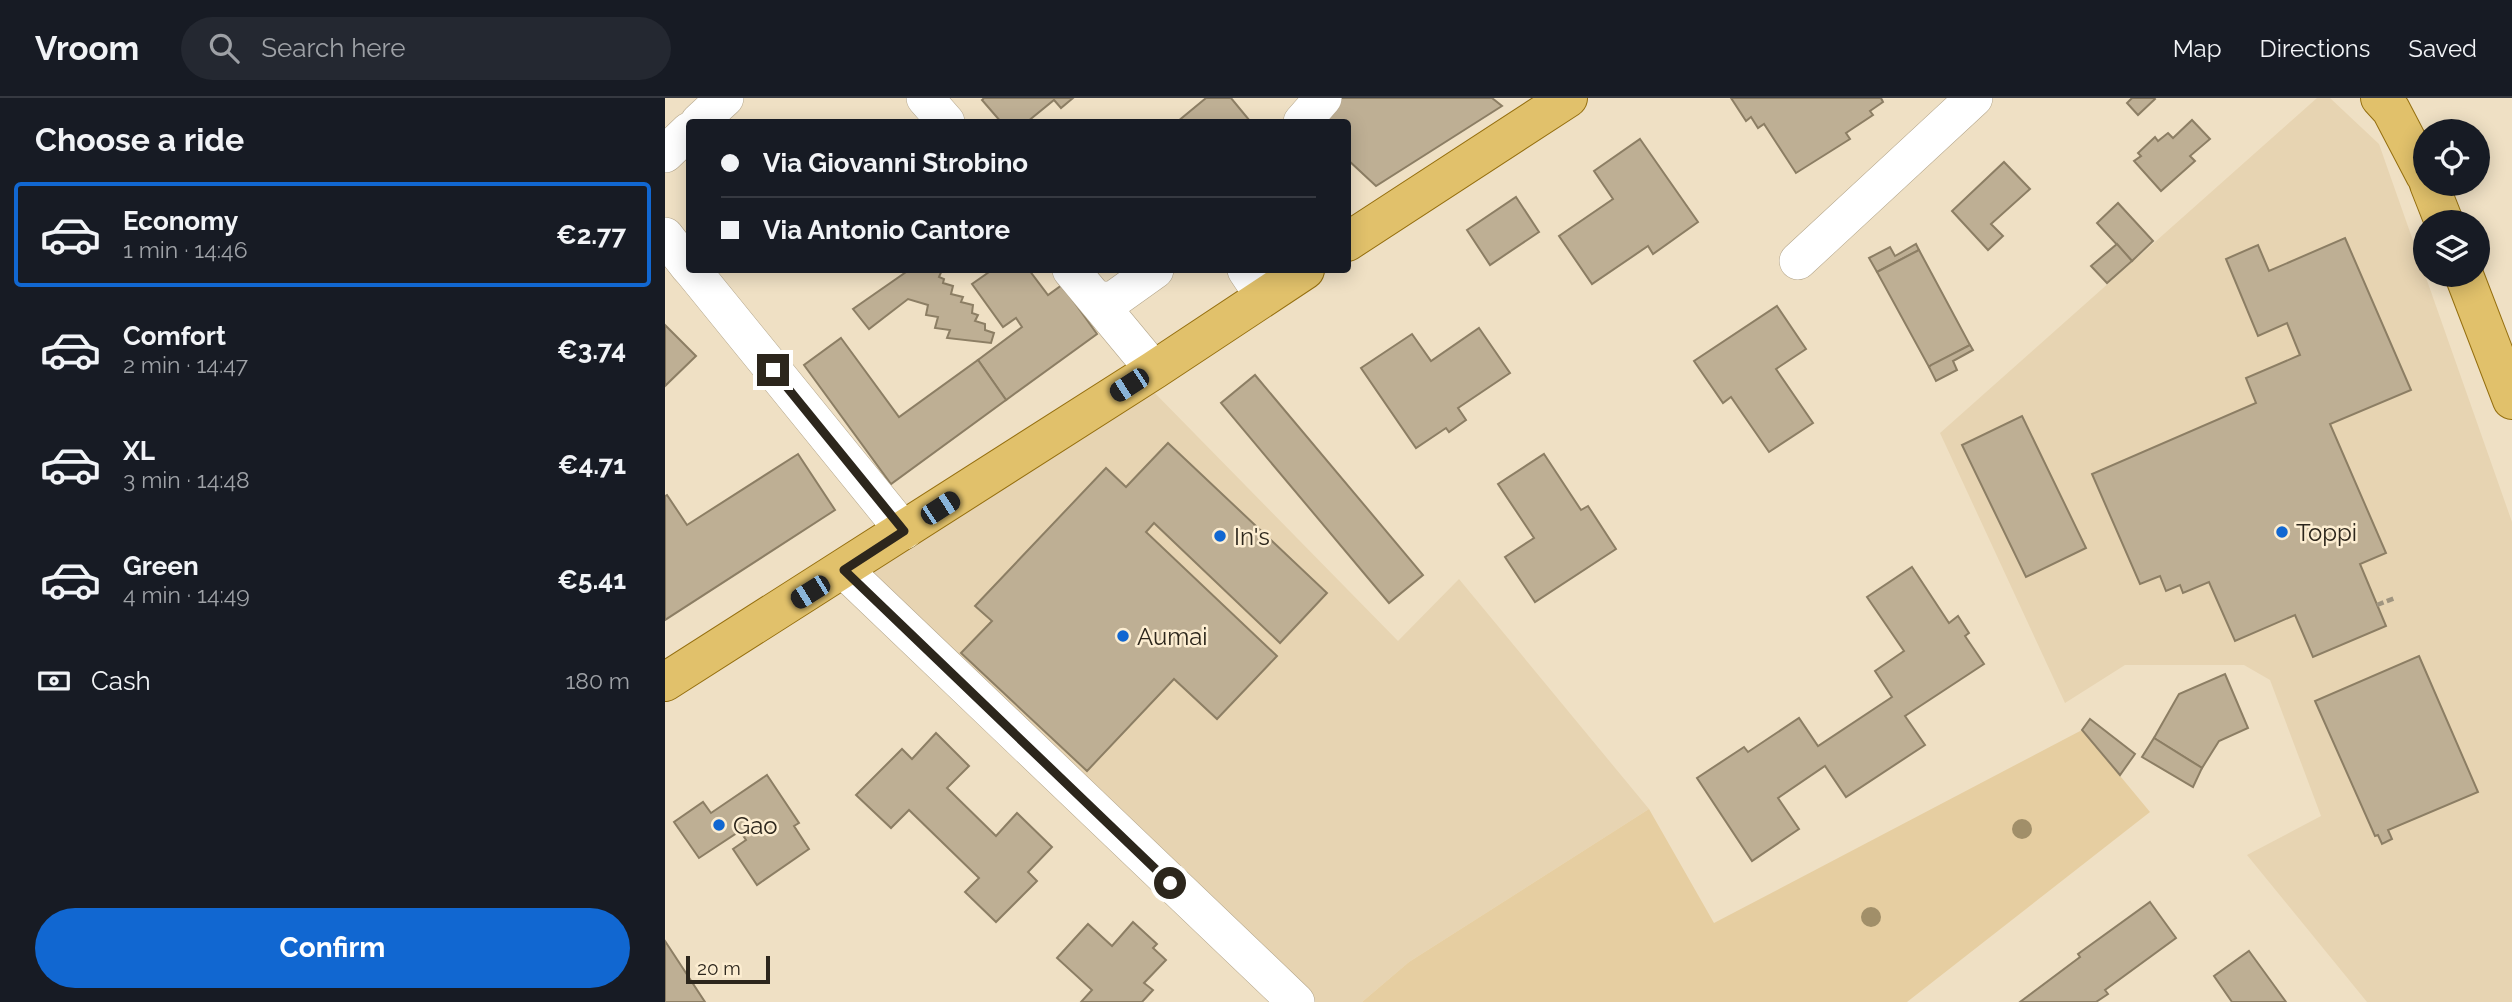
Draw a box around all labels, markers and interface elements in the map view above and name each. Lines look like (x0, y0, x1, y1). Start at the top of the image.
search box (181, 17, 671, 80)
text: Vroom (35, 29, 139, 68)
icon: search (205, 29, 243, 67)
text: Search here (261, 33, 406, 63)
text: Map (2173, 34, 2222, 63)
text: Directions (2260, 34, 2370, 63)
text: Saved (2408, 34, 2477, 63)
map controls (2413, 119, 2490, 287)
button: locate (2413, 119, 2490, 196)
text: Choose a ride (35, 121, 244, 158)
text: Via Giovanni Strobino (763, 148, 1028, 178)
icon: car (39, 203, 102, 266)
text: Economy (123, 206, 238, 236)
button: layers (2413, 210, 2490, 287)
text: Via Antonio Cantore (763, 215, 1010, 245)
text: €2.77 (556, 220, 626, 250)
text: 1 min · 14:46 (123, 236, 248, 263)
icon: car (39, 318, 102, 381)
text: Comfort (123, 321, 226, 351)
text: €3.74 (557, 335, 626, 365)
text: 2 min · 14:47 (123, 351, 248, 378)
route end (757, 354, 789, 386)
car (1106, 365, 1153, 405)
icon: car (39, 433, 102, 496)
text: XL (123, 436, 155, 466)
text: €4.71 (558, 450, 626, 480)
text: 3 min · 14:48 (123, 466, 250, 493)
car (917, 488, 964, 528)
place label: Toppi (2296, 518, 2357, 547)
place label: In's (1234, 522, 1270, 551)
marker: Toppi (2274, 524, 2290, 540)
marker: In's (1212, 528, 1228, 544)
icon: car (39, 548, 102, 611)
text: Green (123, 551, 199, 581)
text: €5.41 (557, 565, 626, 595)
car (787, 572, 834, 612)
text: 4 min · 14:49 (123, 581, 250, 608)
place label: Aumai (1137, 622, 1208, 651)
marker: Aumai (1115, 628, 1131, 644)
icon: cash (35, 662, 73, 700)
text: Cash (91, 666, 151, 696)
text: 180 m (565, 667, 630, 694)
place label: Gao (733, 811, 778, 840)
marker: Gao (711, 817, 727, 833)
route start (1154, 867, 1186, 899)
button: Confirm (35, 908, 630, 988)
scale bar (686, 953, 770, 985)
text: 20 m (697, 957, 741, 979)

